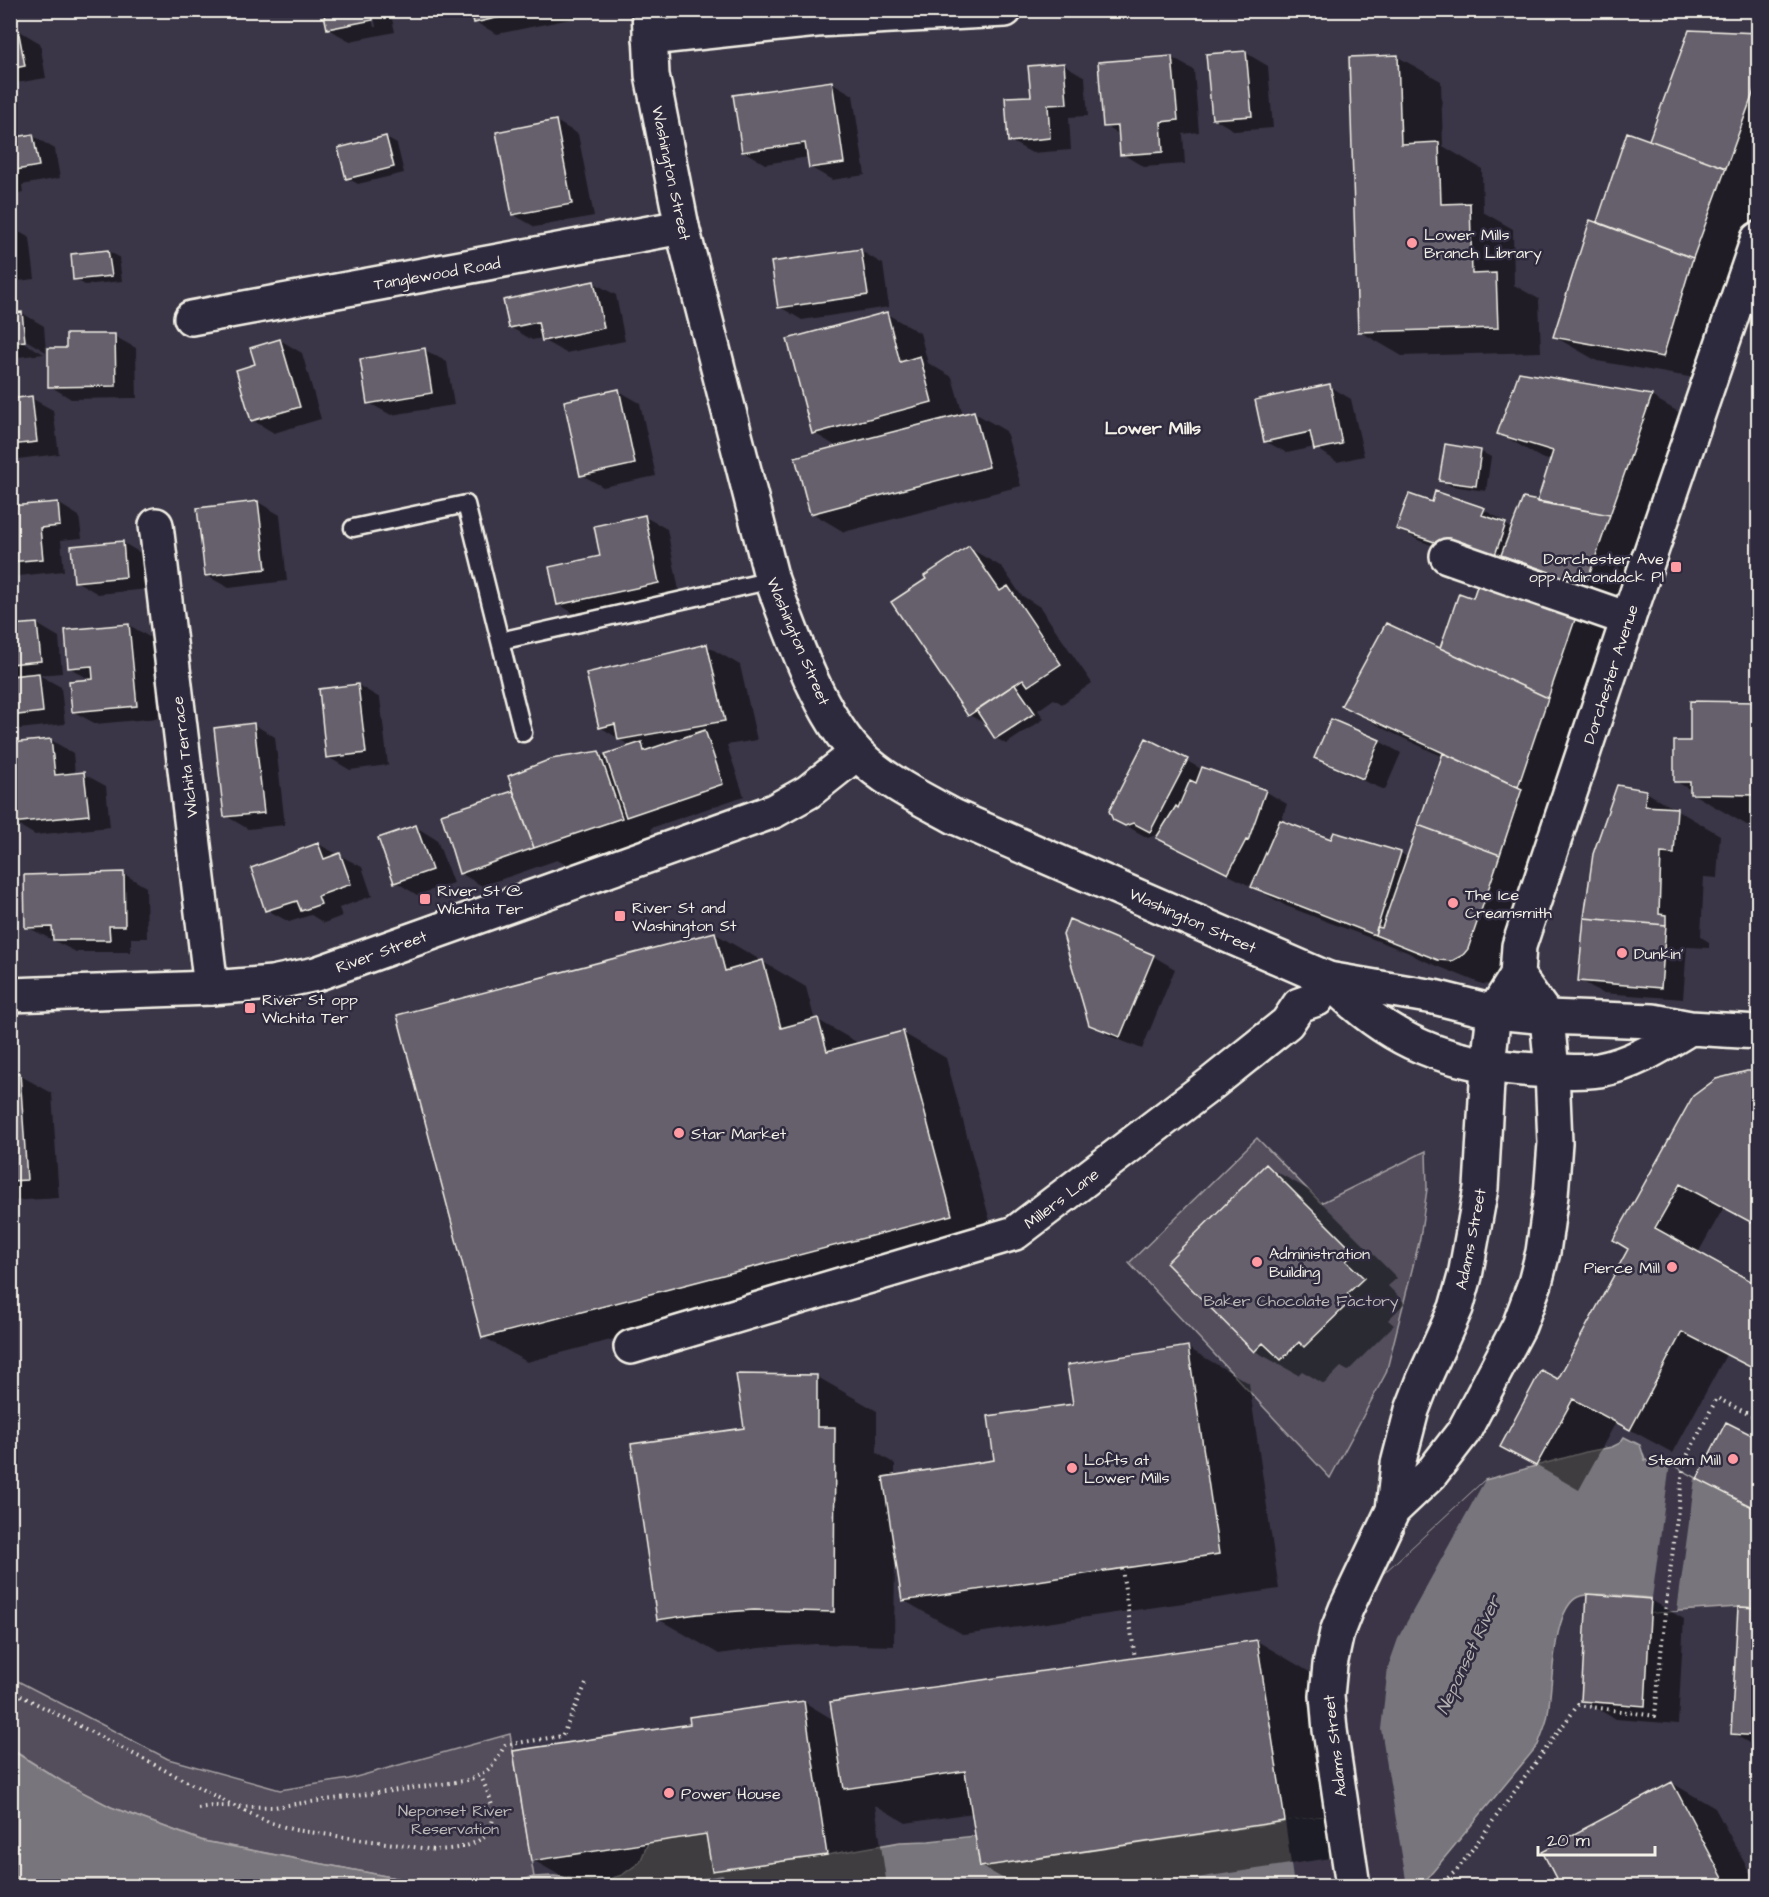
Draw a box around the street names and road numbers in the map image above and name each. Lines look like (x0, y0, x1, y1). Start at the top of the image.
street label: Washington Street (645, 104, 696, 243)
street label: Tanglewood Road (372, 252, 502, 297)
street label: Washington Street (760, 574, 835, 710)
street label: Dorchester Avenue (1578, 601, 1644, 747)
street label: Wichita Terrace (167, 695, 203, 819)
street label: Washington Street (1125, 883, 1260, 960)
street label: River Street (333, 925, 430, 979)
street label: Millers Lane (1020, 1163, 1104, 1234)
street label: Adams Street (1450, 1186, 1492, 1292)
street label: Adams Street (1318, 1693, 1352, 1798)

